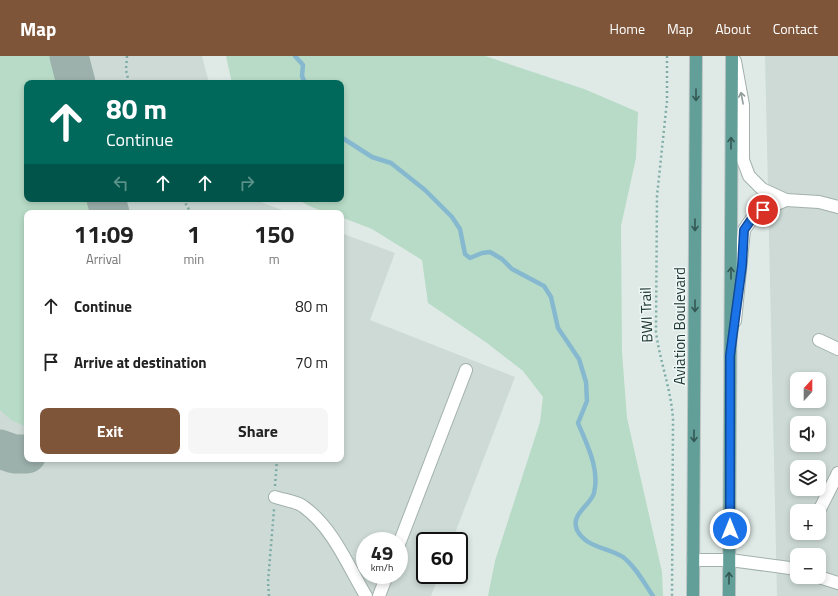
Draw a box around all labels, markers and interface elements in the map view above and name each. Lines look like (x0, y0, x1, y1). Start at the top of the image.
text: Map (20, 14, 56, 43)
text: Home (610, 18, 645, 39)
text: Map (667, 18, 693, 39)
text: About (715, 18, 751, 39)
text: Contact (773, 18, 818, 39)
text: 80 m (106, 87, 167, 130)
one-way arrow (692, 88, 700, 101)
one-way arrow (738, 92, 746, 105)
icon: ahead (40, 96, 92, 148)
text: Continue (106, 126, 173, 153)
one-way arrow (727, 137, 735, 150)
icon: left (110, 172, 132, 194)
icon: ahead (152, 172, 174, 194)
icon: ahead (194, 172, 216, 194)
icon: right (236, 172, 258, 194)
pin (746, 193, 780, 227)
icon: arrive (752, 199, 774, 221)
text: 11:09 (74, 216, 134, 252)
text: 1 (187, 216, 201, 252)
text: 150 (254, 216, 294, 252)
one-way arrow (691, 218, 699, 231)
text: Arrival (86, 249, 121, 269)
text: min (183, 249, 204, 269)
text: m (269, 249, 280, 269)
street label: Aviation Boulevard (668, 267, 691, 385)
one-way arrow (727, 267, 735, 280)
street label: BWI Trail (634, 287, 658, 343)
icon: ahead (40, 295, 62, 317)
text: Continue (74, 295, 132, 318)
text: 80 m (295, 295, 328, 318)
one-way arrow (691, 299, 699, 312)
icon: arrive (40, 351, 62, 373)
text: Arrive at destination (74, 351, 207, 374)
text: 70 m (295, 351, 328, 374)
north arrow (790, 372, 826, 408)
map controls (790, 372, 826, 584)
button: Exit (40, 408, 180, 454)
button: Share (188, 408, 328, 454)
button: sound (790, 416, 826, 452)
one-way arrow (690, 429, 698, 442)
button: layers (790, 460, 826, 496)
button: + (790, 504, 826, 540)
position arrow (709, 508, 751, 550)
speed limit sign: 60 (416, 532, 468, 584)
text: 49 (371, 537, 393, 568)
button: − (790, 548, 826, 584)
text: km/h (371, 560, 393, 575)
one-way arrow (726, 572, 733, 585)

